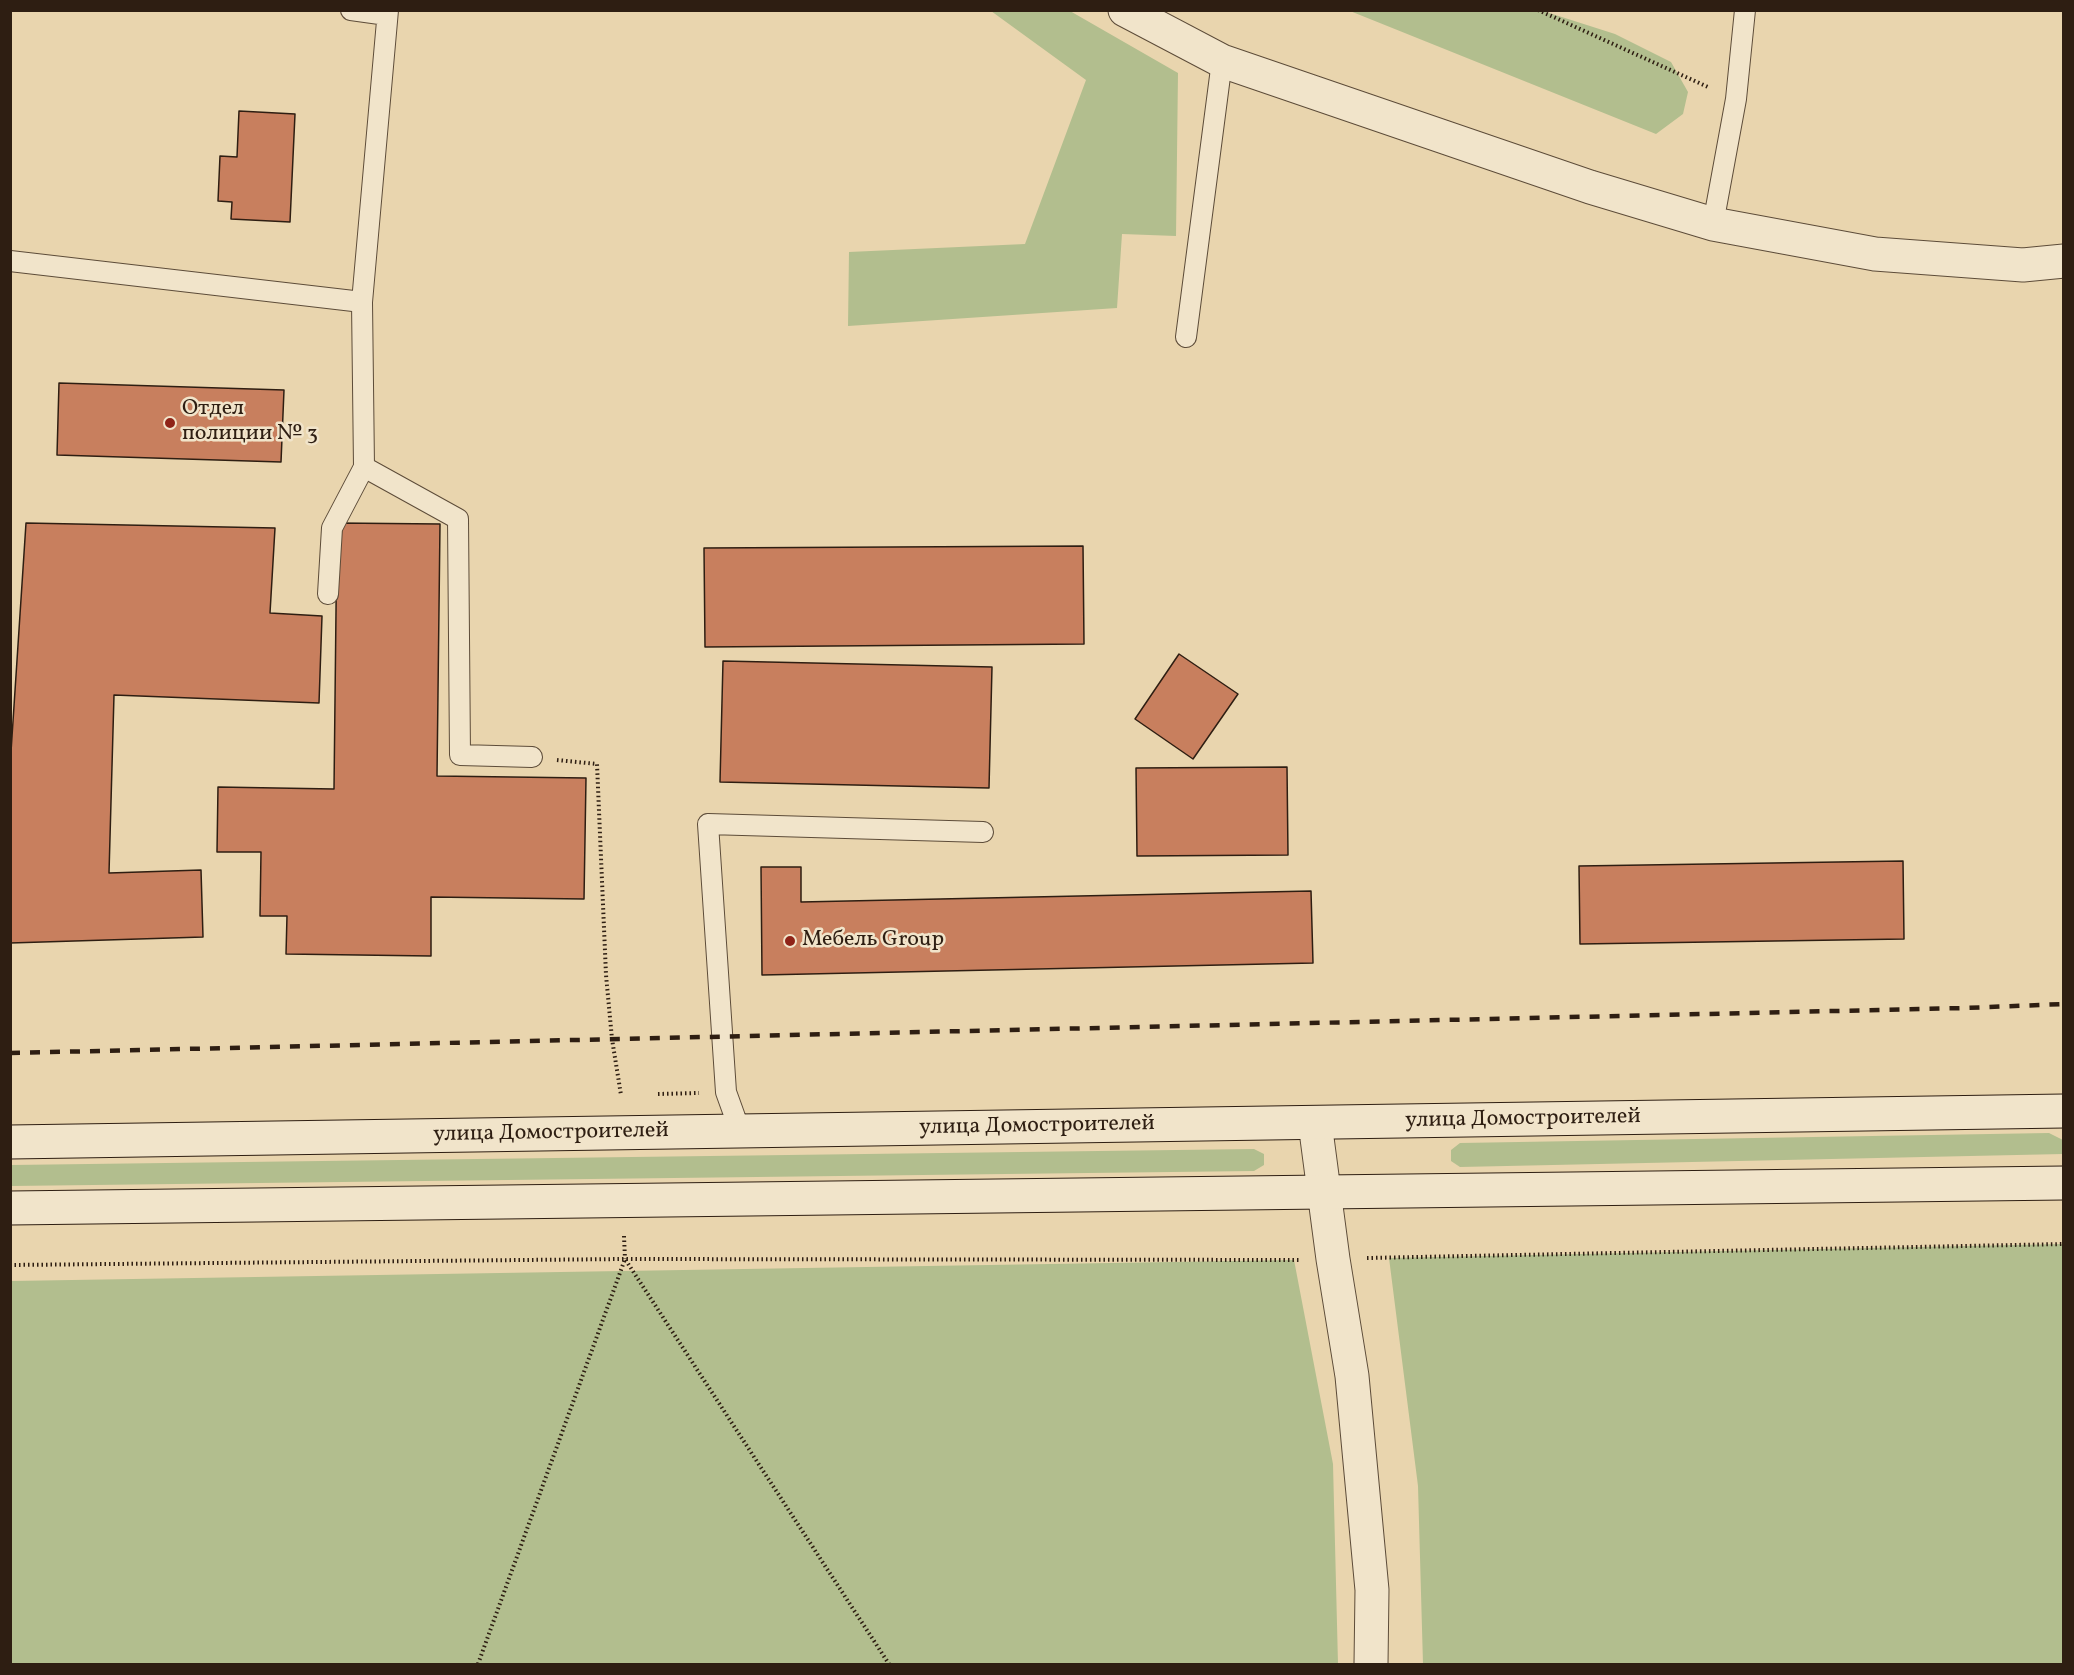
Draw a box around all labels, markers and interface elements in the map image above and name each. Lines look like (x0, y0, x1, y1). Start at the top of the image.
place label: Отдел полиции № 3 (182, 397, 318, 448)
marker: Отдел полиции № 3 (163, 416, 177, 430)
place label: Мебель Group (802, 928, 944, 954)
marker: Мебель Group (783, 934, 797, 948)
street label: улица Домостроителей (1405, 1105, 1641, 1135)
street label: улица Домостроителей (919, 1112, 1155, 1142)
street label: улица Домостроителей (433, 1119, 669, 1149)

